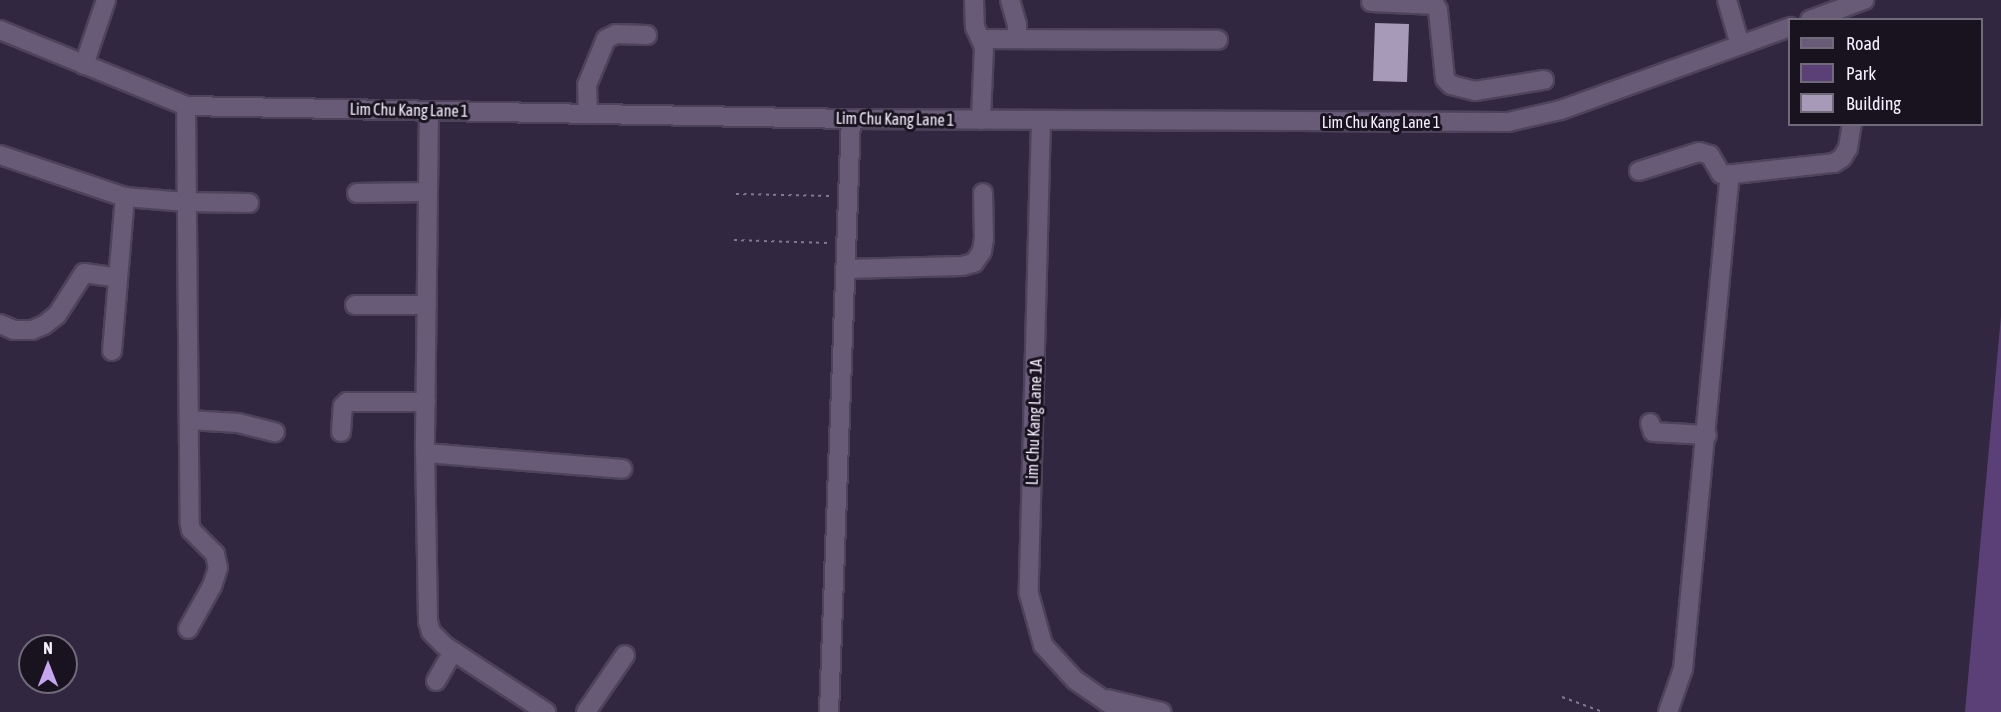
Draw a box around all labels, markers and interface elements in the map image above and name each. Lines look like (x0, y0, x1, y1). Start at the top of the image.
legend (1788, 18, 1983, 126)
text: Road (1846, 33, 1880, 54)
text: Park (1846, 63, 1876, 84)
text: Building (1846, 93, 1901, 114)
street label: Lim Chu Kang Lane 1 (350, 99, 468, 121)
street label: Lim Chu Kang Lane 1 (836, 108, 954, 130)
street label: Lim Chu Kang Lane 1 (1322, 112, 1440, 132)
street label: Lim Chu Kang Lane 1A (1022, 358, 1046, 486)
north arrow (18, 634, 78, 694)
text: N (43, 639, 53, 657)

